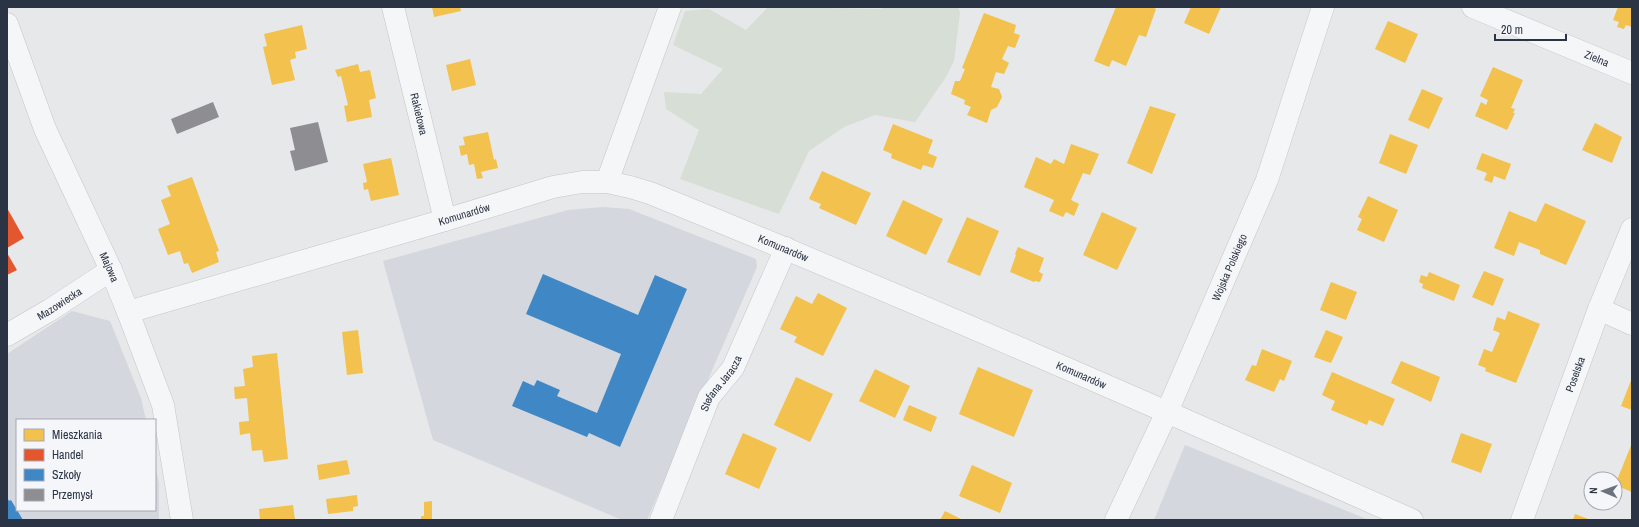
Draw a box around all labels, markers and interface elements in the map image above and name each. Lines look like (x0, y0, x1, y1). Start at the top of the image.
scale bar (1495, 16, 1566, 42)
text: 20 m (1501, 22, 1523, 38)
street label: Zielna (1582, 47, 1611, 70)
street label: Rakietowa (407, 91, 431, 136)
street label: Komunardów (437, 200, 492, 229)
street label: Komunardów (756, 231, 811, 265)
street label: Wojska Polskiego (1209, 232, 1250, 303)
street label: Majowa (97, 250, 122, 284)
street label: Mazowiecka (35, 284, 84, 323)
street label: Stefana Jaracza (697, 353, 745, 413)
street label: Poselska (1562, 355, 1588, 394)
street label: Komunardów (1054, 358, 1109, 392)
legend (16, 419, 156, 511)
text: Mieszkania (52, 427, 103, 443)
text: Handel (52, 447, 83, 463)
text: Szkoły (52, 467, 81, 483)
north arrow (1583, 471, 1623, 511)
text: Przemysł (52, 487, 93, 503)
text: N (1586, 487, 1600, 494)

